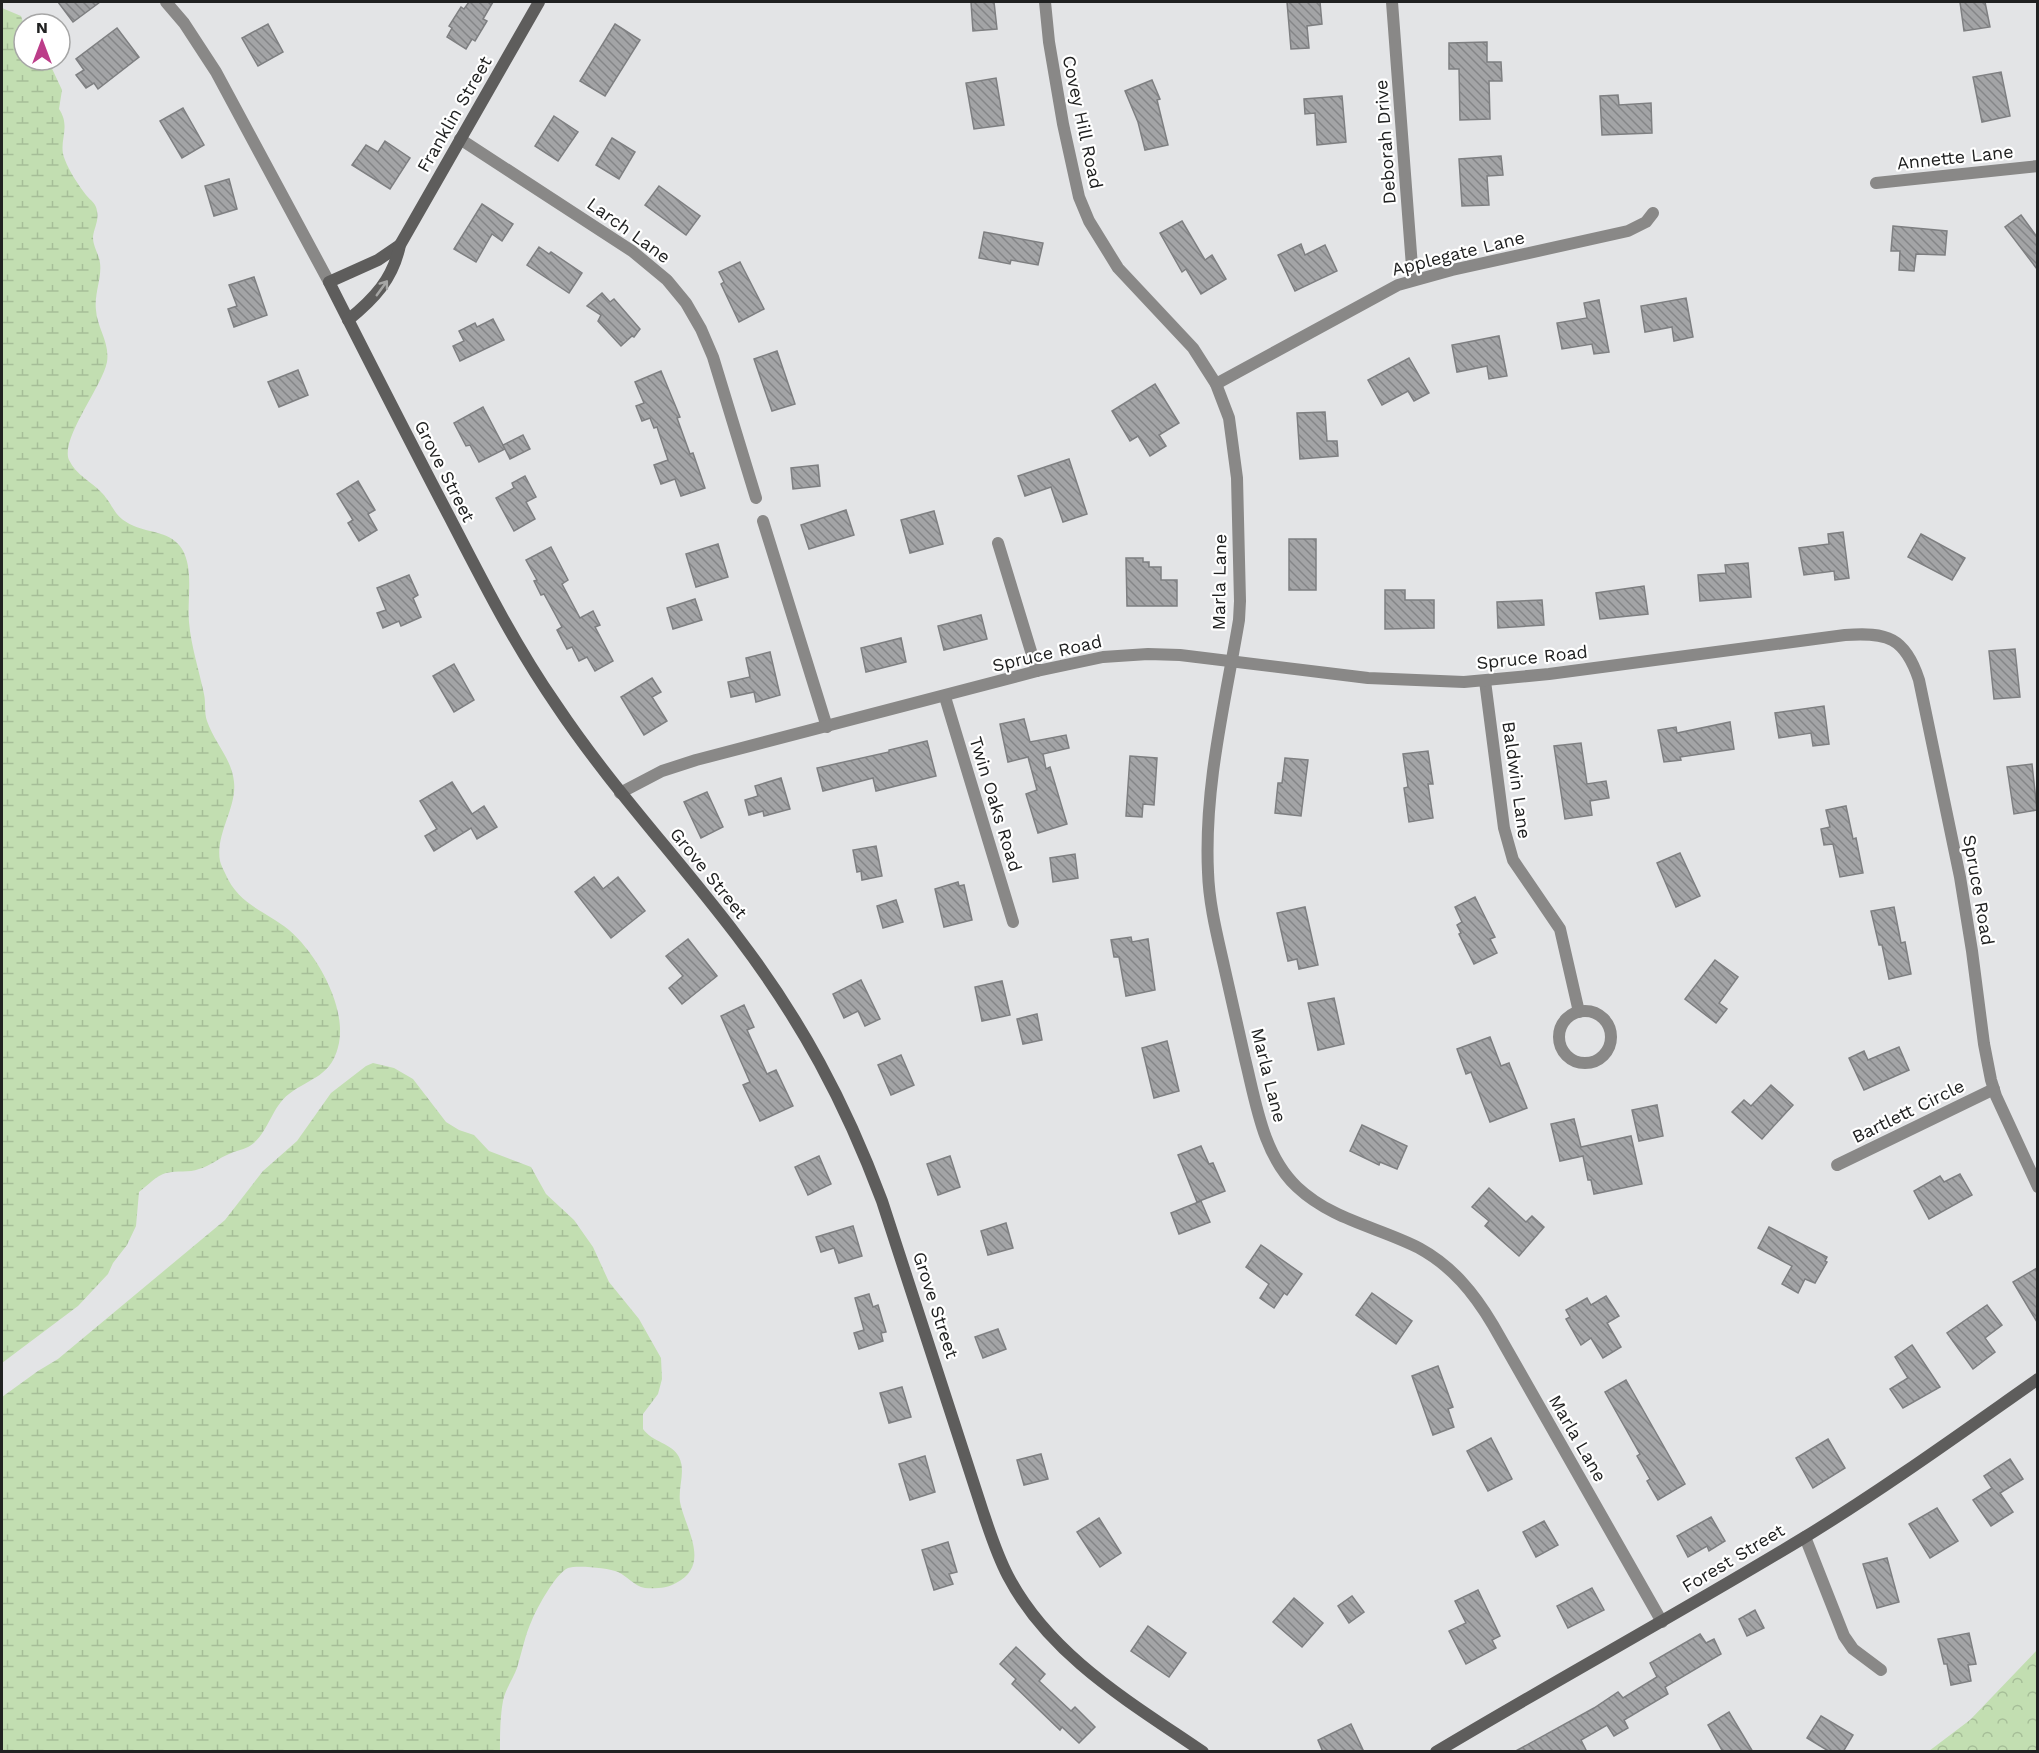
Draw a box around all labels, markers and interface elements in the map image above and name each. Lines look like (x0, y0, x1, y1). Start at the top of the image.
north arrow (12, 12, 72, 72)
text: N (36, 18, 48, 37)
street label: Franklin Street (412, 52, 496, 176)
street label: Covey Hill Road (1059, 53, 1107, 191)
street label: Deborah Drive (1370, 79, 1400, 205)
street label: Annette Lane (1896, 140, 2014, 174)
street label: Larch Lane (583, 193, 675, 267)
street label: Applegate Lane (1389, 226, 1527, 280)
one-way arrow (375, 280, 388, 296)
street label: Grove Street (410, 417, 480, 526)
street label: Marla Lane (1208, 533, 1230, 631)
street label: Spruce Road (990, 630, 1104, 676)
street label: Spruce Road (1475, 641, 1589, 673)
street label: Baldwin Lane (1498, 720, 1536, 840)
street label: Twin Oaks Road (965, 734, 1027, 874)
street label: Grove Street (666, 823, 752, 923)
street label: Spruce Road (1959, 833, 1999, 947)
street label: Marla Lane (1247, 1026, 1291, 1124)
street label: Bartlett Circle (1849, 1075, 1967, 1147)
street label: Grove Street (909, 1249, 963, 1361)
street label: Marla Lane (1545, 1391, 1611, 1485)
street label: Forest Street (1678, 1519, 1788, 1597)

